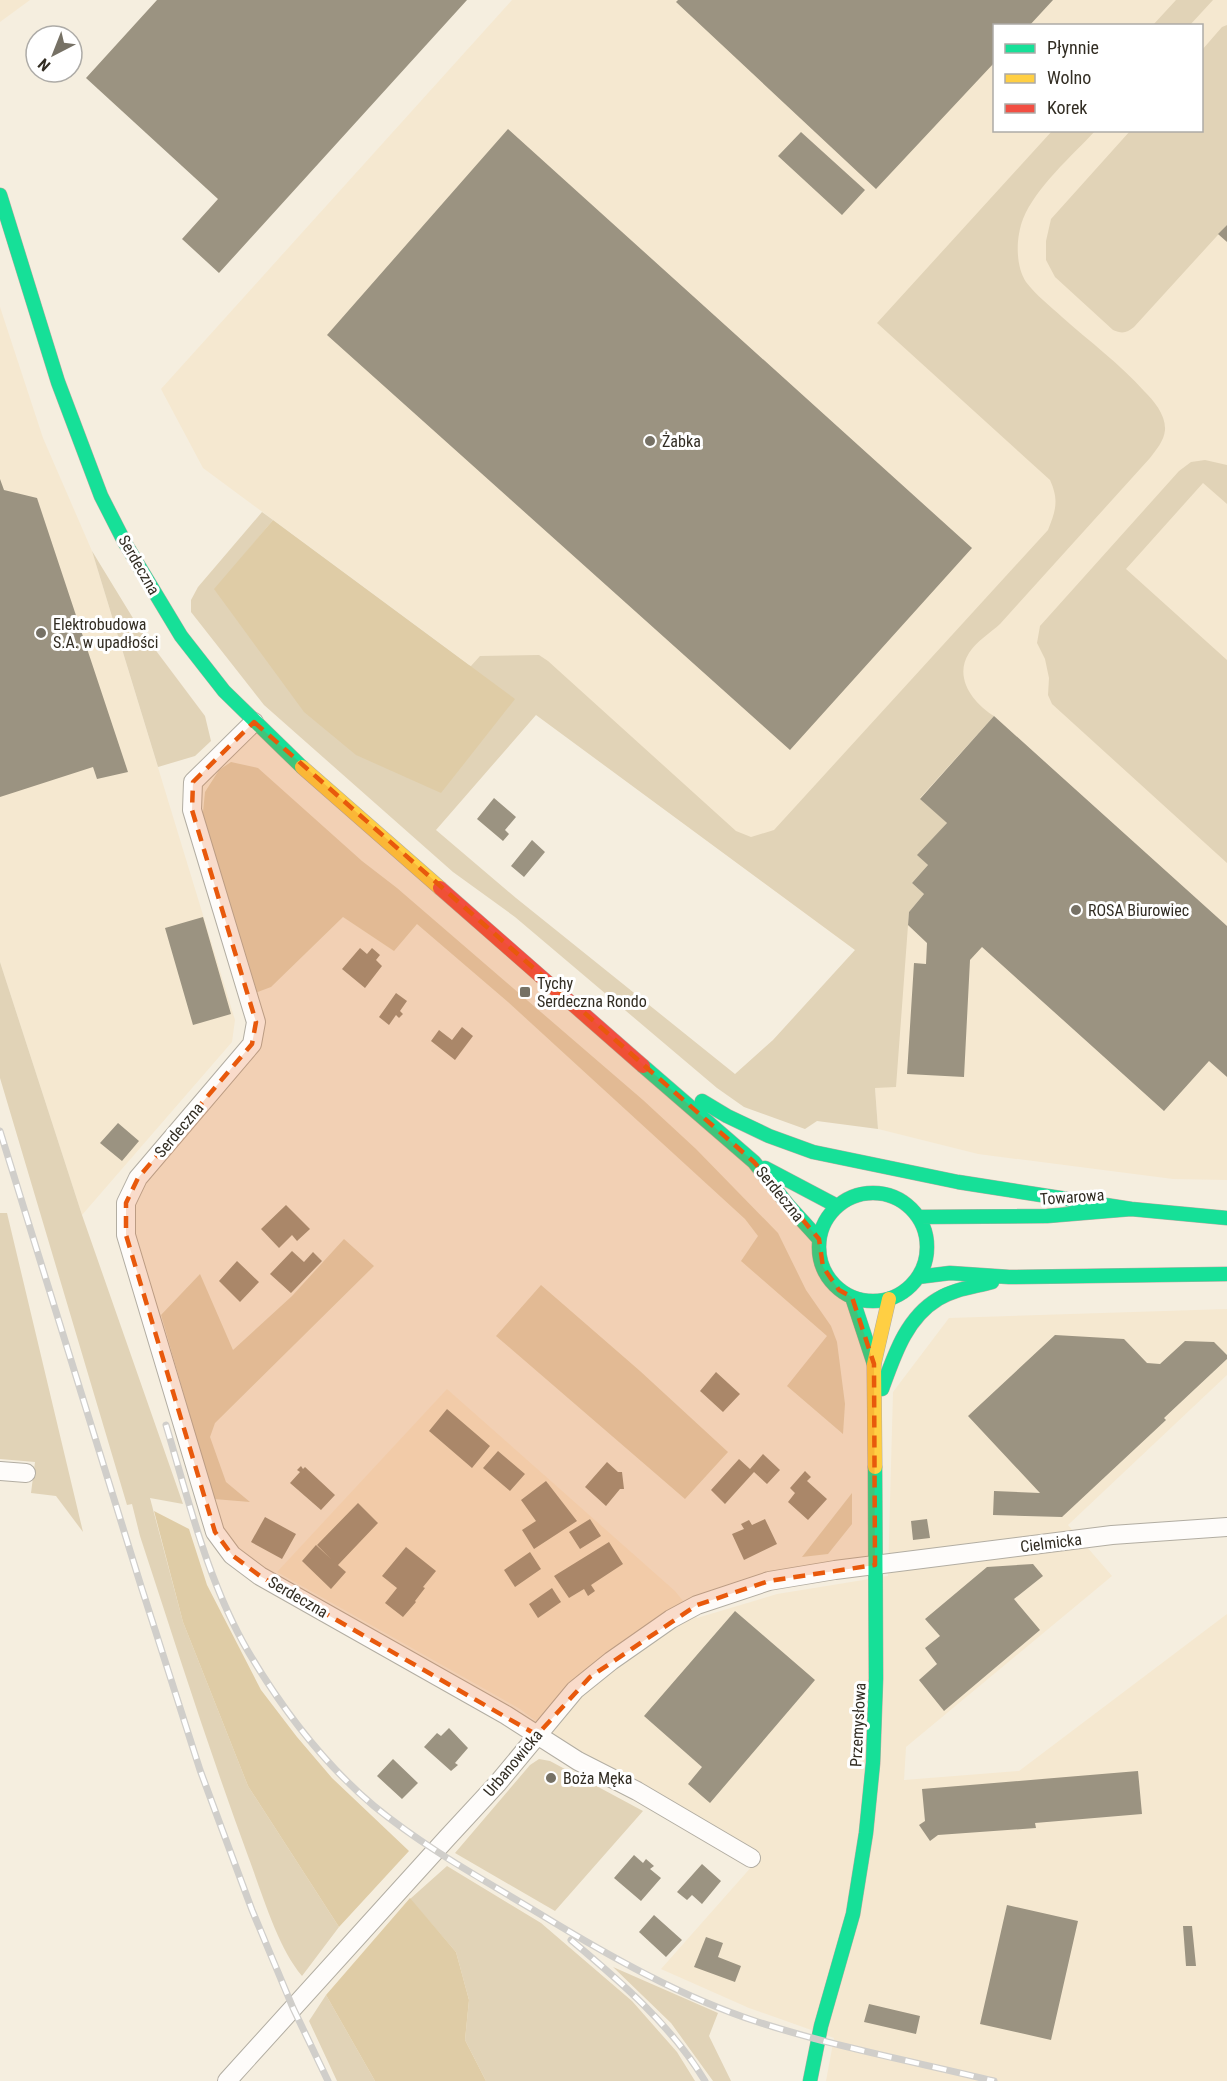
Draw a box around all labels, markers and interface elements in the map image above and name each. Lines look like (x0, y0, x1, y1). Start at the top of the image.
north arrow (24, 24, 84, 84)
legend (993, 24, 1203, 132)
text: Płynnie (1047, 37, 1099, 58)
text: N (34, 54, 54, 75)
text: Wolno (1047, 67, 1091, 88)
text: Korek (1047, 97, 1087, 118)
place label: Żabka (662, 432, 701, 451)
marker: Żabka (643, 434, 657, 448)
street label: Serdeczna (114, 532, 164, 598)
place label: Elektrobudowa S.A. w upadłości (53, 615, 158, 652)
marker: Elektrobudowa S.A. w upadłości (34, 626, 48, 640)
place label: ROSA Biurowiec (1088, 901, 1189, 920)
marker: ROSA Biurowiec (1069, 903, 1083, 917)
place label: Tychy Serdeczna Rondo (537, 974, 647, 1011)
marker: Tychy Serdeczna Rondo (518, 985, 532, 999)
street label: Serdeczna (151, 1099, 207, 1161)
street label: Serdeczna (752, 1162, 808, 1226)
street label: Towarowa (1039, 1185, 1105, 1209)
street label: Cielmicka (1019, 1530, 1083, 1556)
street label: Serdeczna (265, 1572, 331, 1622)
street label: Przemysłowa (846, 1682, 870, 1768)
street label: Urbanowicka (480, 1726, 546, 1800)
place label: Boża Męka (563, 1769, 632, 1788)
marker: Boża Męka (544, 1771, 558, 1785)

